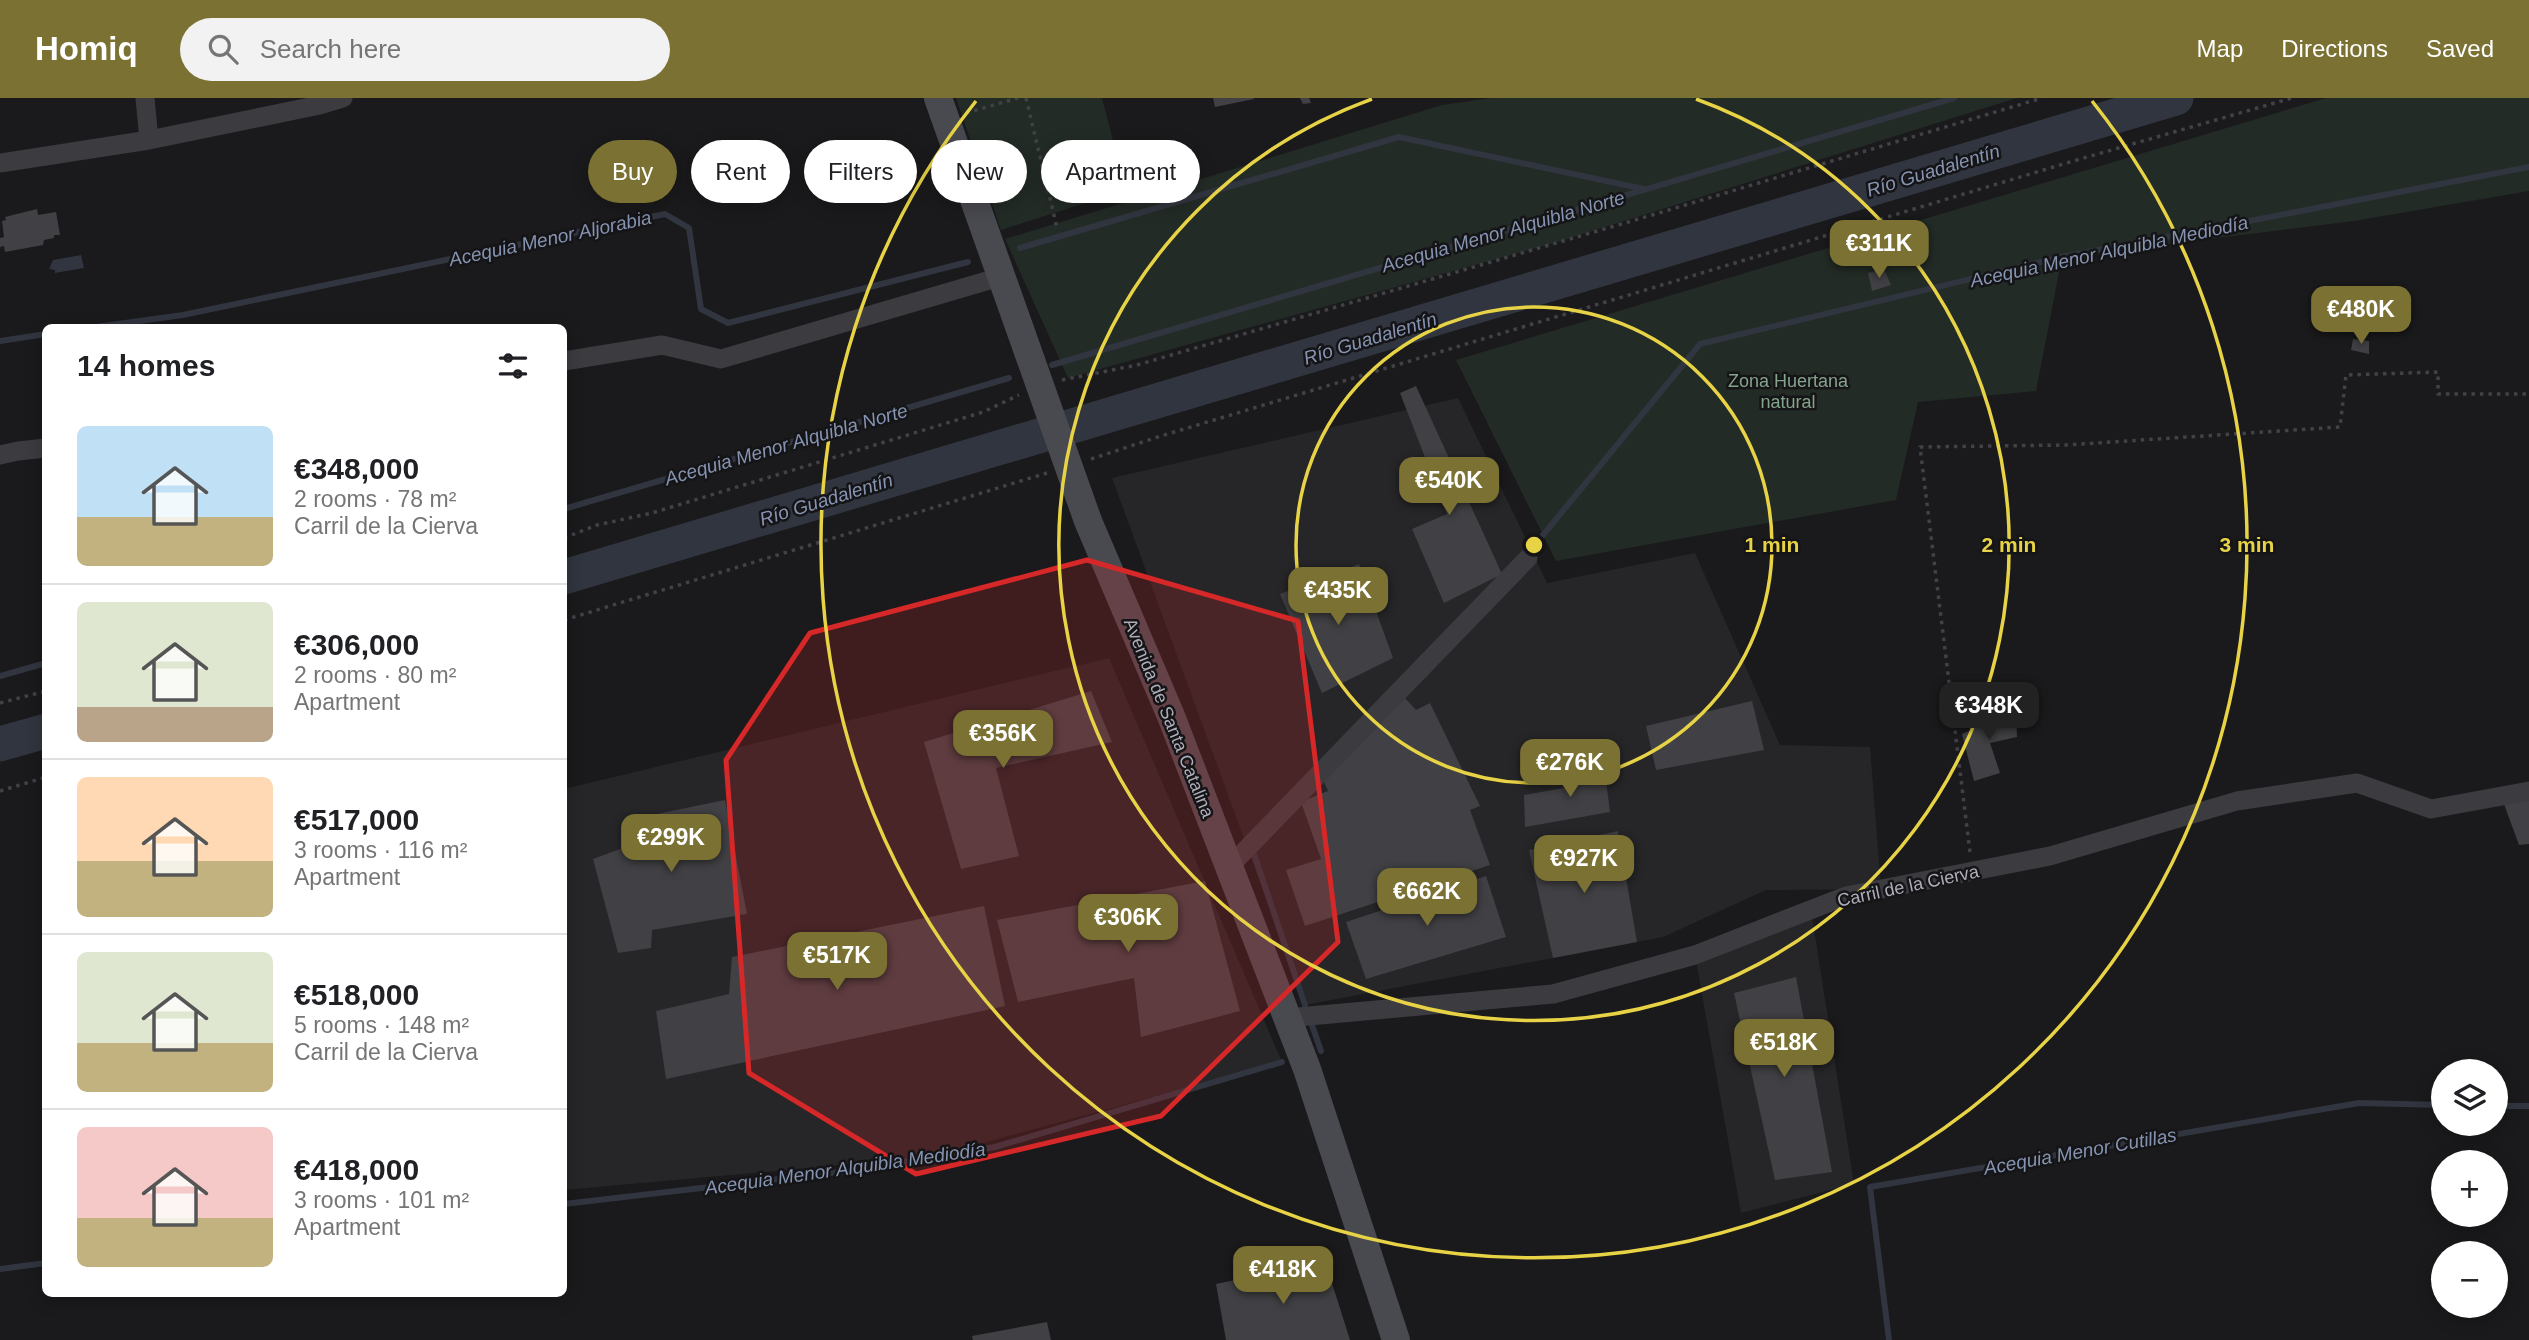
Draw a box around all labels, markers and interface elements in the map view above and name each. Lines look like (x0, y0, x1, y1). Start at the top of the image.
search box (180, 18, 670, 81)
text: Homiq (35, 30, 138, 67)
icon: search (204, 30, 242, 68)
text: Search here (260, 34, 401, 64)
text: Map (2197, 35, 2243, 62)
text: Directions (2281, 35, 2388, 62)
text: Saved (2426, 35, 2494, 62)
chip: Buy (588, 140, 677, 203)
chip: Rent (691, 140, 790, 203)
chip: Filters (804, 140, 917, 203)
chip: New (931, 140, 1027, 203)
chip: Apartment (1041, 140, 1200, 203)
water label: Río Guadalentín (1864, 140, 2002, 201)
water label: Acequia Menor Alquibla Norte (1378, 187, 1627, 277)
water label: Acequia Menor Aljorabia (446, 207, 653, 270)
water label: Acequia Menor Alquibla Mediodía (1967, 212, 2250, 291)
pin: €311K (1830, 220, 1928, 280)
text: €311K (1846, 230, 1912, 256)
pin: €480K (2312, 286, 2410, 346)
text: €480K (2327, 296, 2395, 322)
water label: Río Guadalentín (1301, 308, 1439, 369)
icon: filters (494, 347, 532, 385)
text: 14 homes (77, 349, 215, 382)
park label: Zona Huertana natural (1728, 371, 1849, 412)
water label: Acequia Menor Alquibla Norte (661, 400, 910, 490)
text: €348,000 (294, 452, 419, 485)
icon: home (133, 454, 217, 538)
pin: €540K (1400, 458, 1498, 517)
text: €540K (1415, 467, 1483, 493)
water label: Río Guadalentín (757, 469, 895, 530)
text: 2 rooms · 78 m² (294, 486, 456, 512)
text: Carril de la Cierva (294, 513, 478, 539)
centre of rings (1522, 533, 1546, 557)
text: 1 min (1745, 533, 1799, 556)
text: 2 min (1982, 533, 2036, 556)
text: 3 min (2220, 533, 2274, 556)
pin: €435K (1289, 568, 1387, 627)
text: €435K (1304, 577, 1372, 603)
street label: Avenida de Santa Catalina (1120, 616, 1219, 821)
text: €306,000 (294, 628, 419, 661)
icon: home (133, 630, 217, 714)
text: 2 rooms · 80 m² (294, 662, 456, 688)
pin: €348K (1940, 682, 2038, 742)
text: Apartment (294, 689, 400, 715)
text: €348K (1955, 692, 2023, 718)
pin: €356K (954, 710, 1052, 770)
text: €356K (969, 720, 1037, 746)
pin: €276K (1521, 740, 1619, 799)
text: €276K (1536, 749, 1604, 775)
text: €517,000 (294, 803, 419, 836)
icon: home (133, 805, 217, 889)
pin: €299K (622, 814, 720, 874)
text: €299K (637, 824, 705, 850)
pin: €927K (1535, 836, 1633, 895)
text: 3 rooms · 116 m² (294, 837, 467, 863)
text: €927K (1550, 845, 1618, 871)
street label: Carril de la Cierva (1835, 861, 1981, 911)
text: Apartment (294, 864, 400, 890)
pin: €662K (1378, 868, 1476, 928)
text: €662K (1393, 878, 1461, 904)
pin: €306K (1079, 894, 1177, 954)
text: €306K (1094, 904, 1162, 930)
pin: €517K (788, 932, 886, 992)
text: €517K (803, 942, 871, 968)
text: €518,000 (294, 978, 419, 1011)
icon: home (133, 980, 217, 1064)
text: 5 rooms · 148 m² (294, 1012, 469, 1038)
pin: €518K (1735, 1020, 1833, 1079)
text: €518K (1750, 1029, 1818, 1055)
text: Carril de la Cierva (294, 1039, 478, 1065)
map controls (2431, 1059, 2508, 1318)
button: layers (2431, 1059, 2508, 1136)
water label: Acequia Menor Cutillas (1981, 1124, 2179, 1179)
water label: Acequia Menor Alquibla Mediodía (702, 1138, 987, 1199)
button: + (2431, 1150, 2508, 1227)
text: €418,000 (294, 1153, 419, 1186)
icon: home (133, 1155, 217, 1239)
text: 3 rooms · 101 m² (294, 1187, 469, 1213)
text: Apartment (294, 1214, 400, 1240)
button: − (2431, 1241, 2508, 1318)
pin: €418K (1234, 1246, 1332, 1306)
text: €418K (1249, 1256, 1317, 1282)

